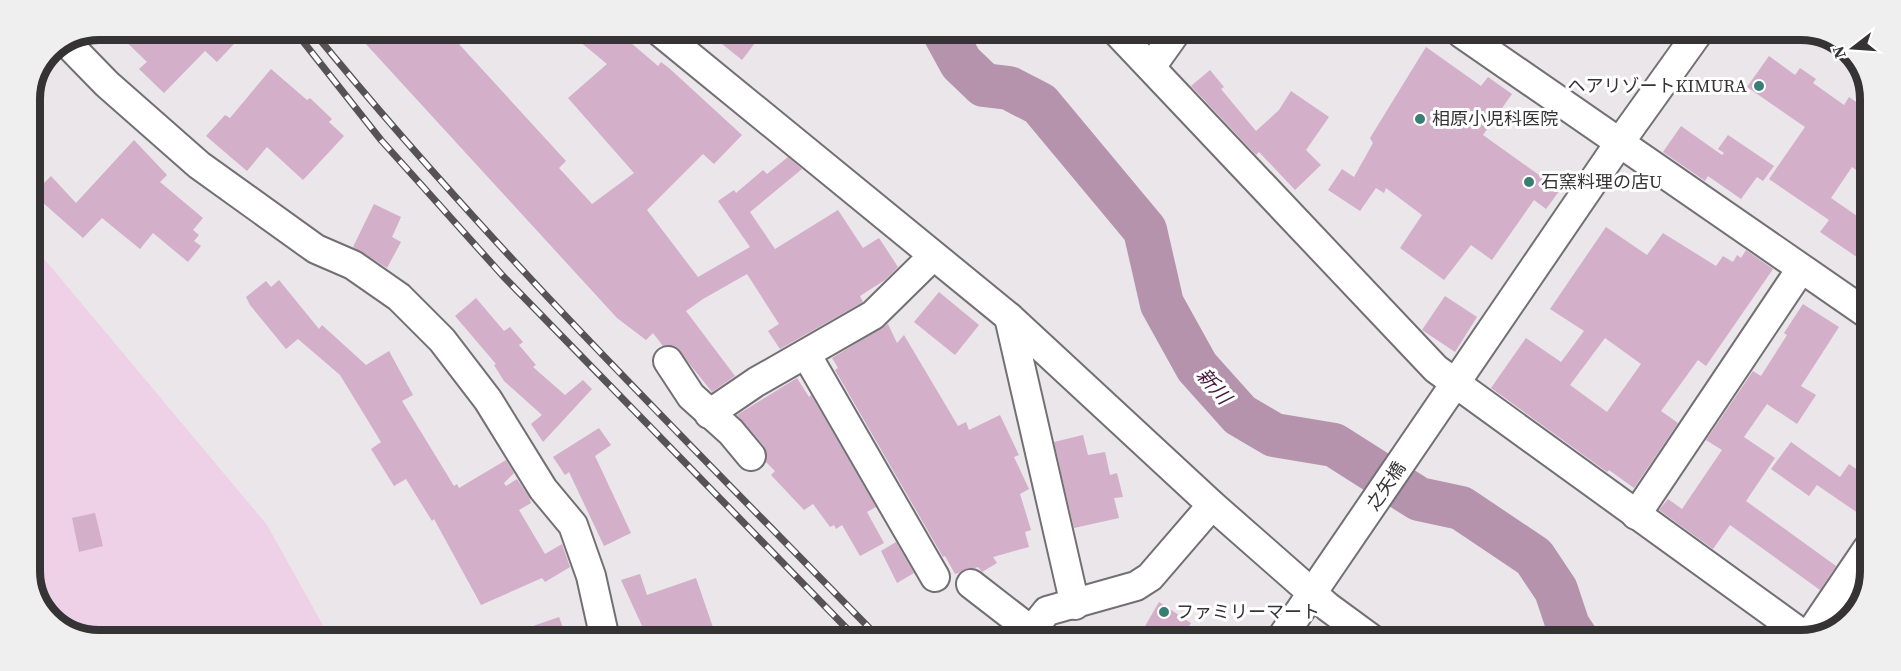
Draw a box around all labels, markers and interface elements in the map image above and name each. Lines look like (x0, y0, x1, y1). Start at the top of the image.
north arrow (1823, 18, 1883, 78)
text: N (1826, 43, 1851, 61)
place label: ヘアリゾートKIMURA (1568, 73, 1747, 98)
marker: ヘアリゾートKIMURA (1752, 79, 1766, 93)
place label: 相原小児科医院 (1432, 106, 1558, 131)
marker: 相原小児科医院 (1413, 112, 1427, 126)
place label: 石窯料理の店U (1541, 169, 1662, 194)
marker: 石窯料理の店U (1522, 175, 1536, 189)
water label: 新川 (1190, 362, 1239, 412)
street label: 之矢橋 (1360, 456, 1411, 515)
place label: ファミリーマート (1176, 599, 1320, 624)
marker: ファミリーマート (1157, 605, 1171, 619)

